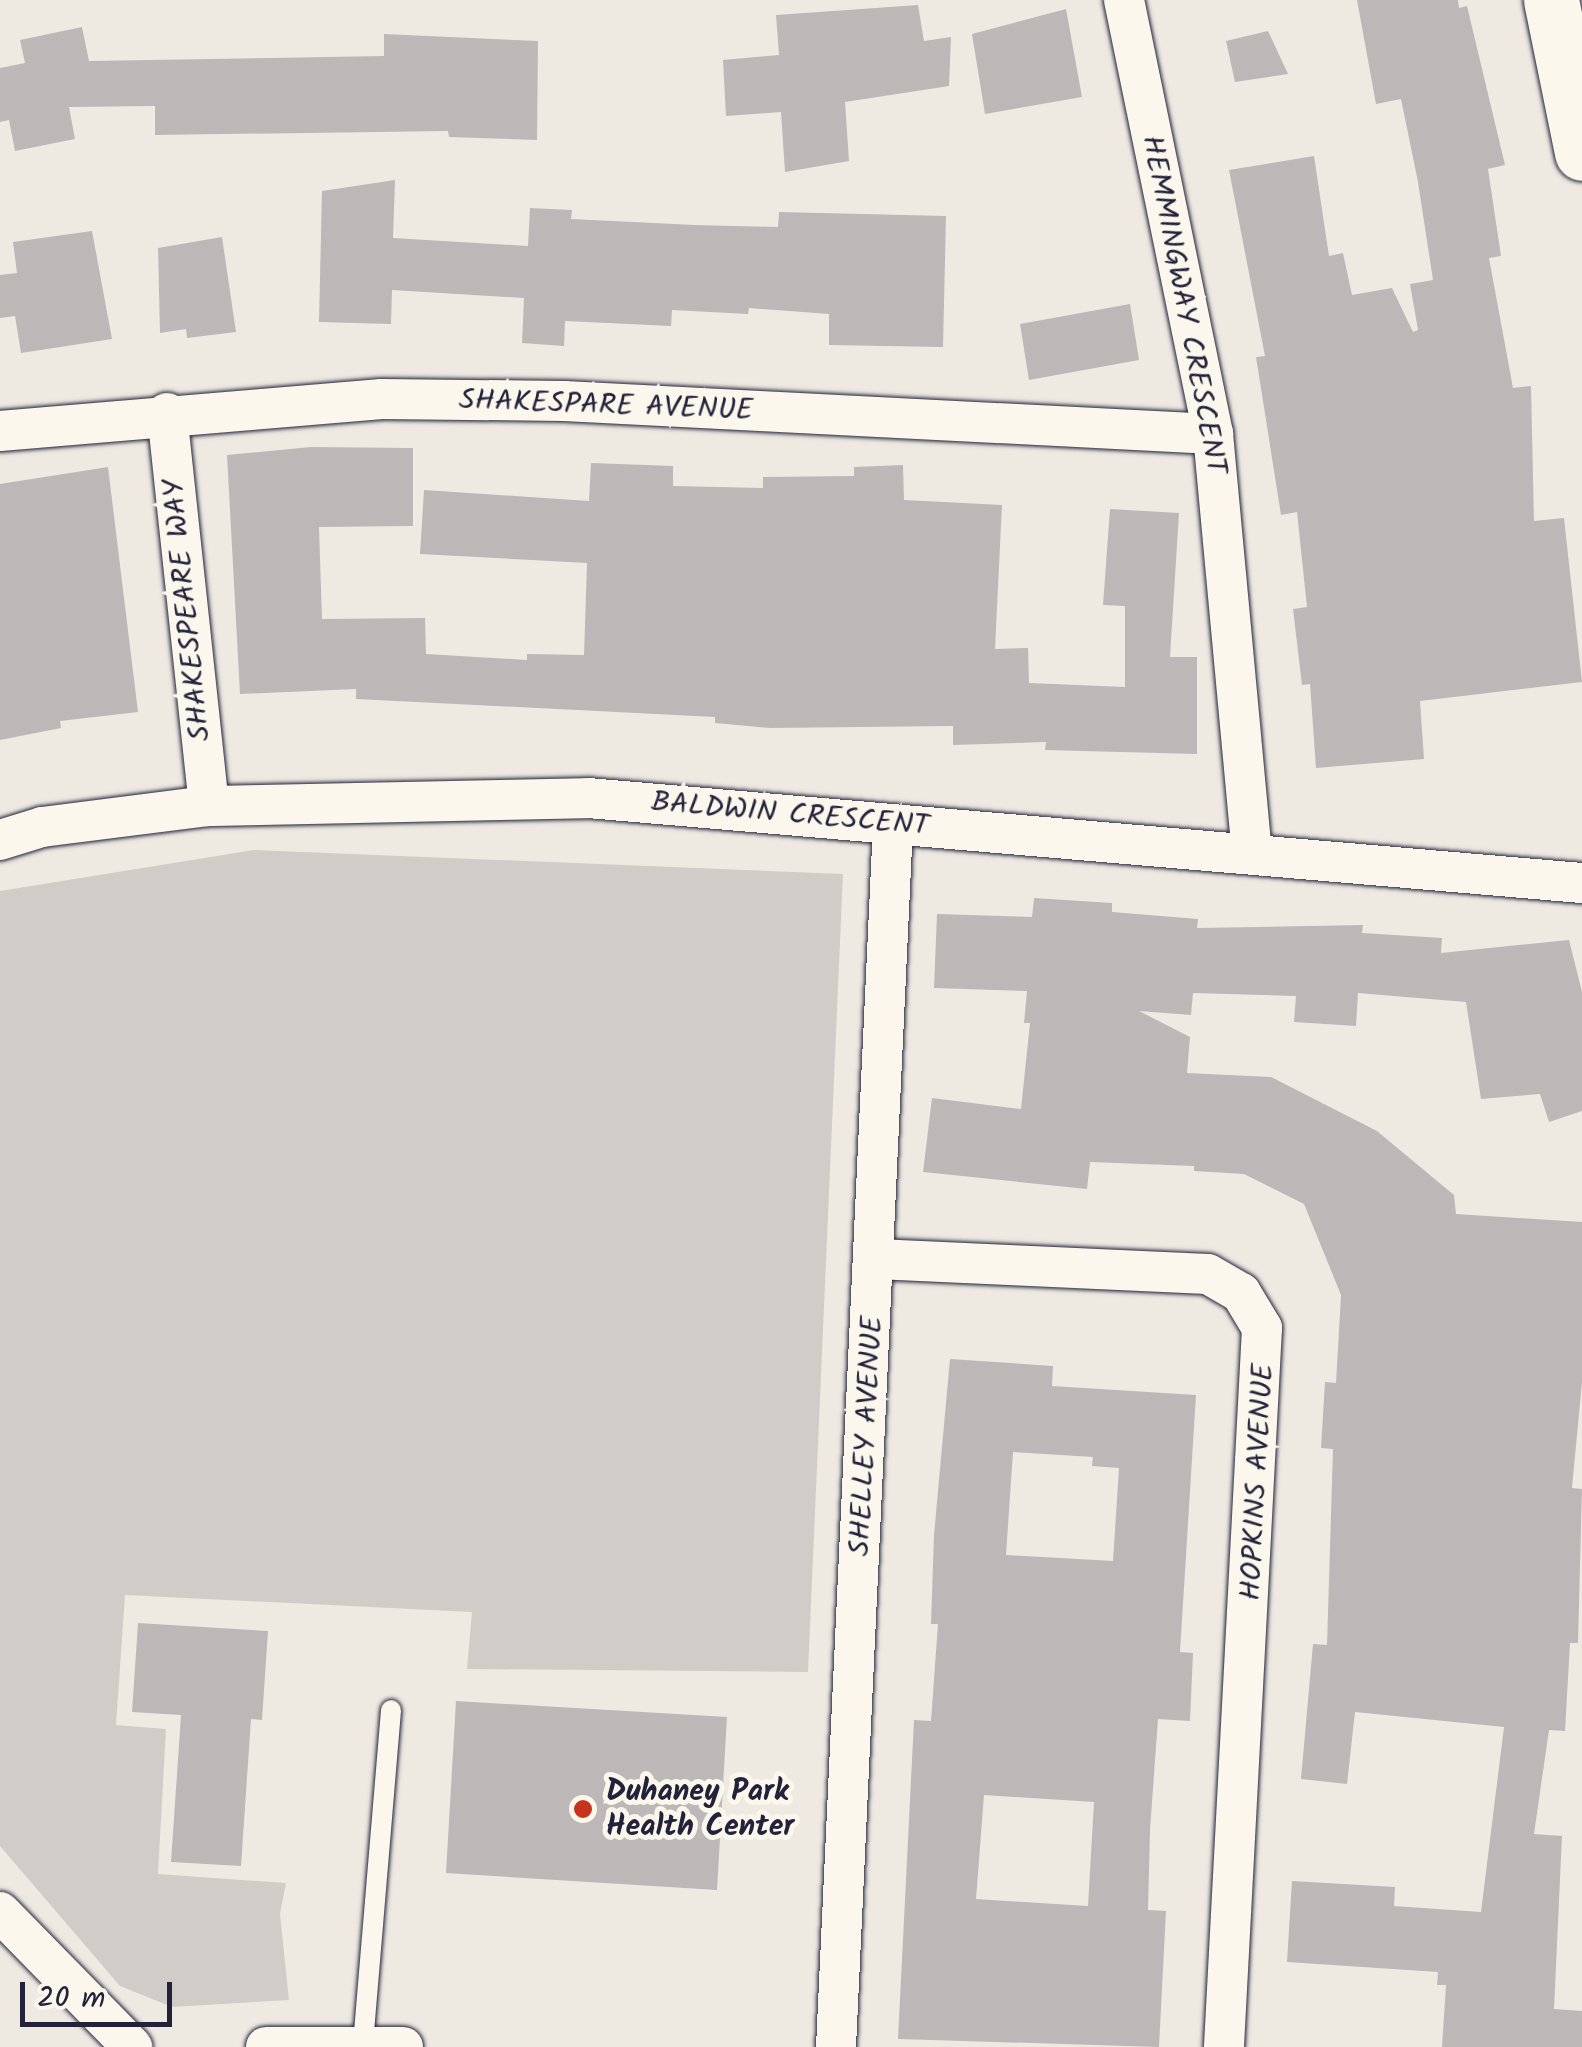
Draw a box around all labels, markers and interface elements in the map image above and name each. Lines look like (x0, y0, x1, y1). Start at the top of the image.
street label: HEMMINGWAY CRESCENT (1132, 132, 1234, 478)
street label: SHAKESPARE AVENUE (458, 383, 754, 429)
street label: SHAKESPEARE WAY (156, 477, 220, 743)
street label: BALDWIN CRESCENT (649, 785, 931, 845)
street label: SHELLEY AVENUE (843, 1315, 891, 1557)
street label: HOPKINS AVENUE (1234, 1362, 1282, 1602)
place label: Duhaney Park Health Center (606, 1774, 794, 1844)
marker: Duhaney Park Health Center (570, 1796, 596, 1822)
scale bar (25, 1962, 178, 2024)
text: 20 m (37, 1975, 105, 2023)

